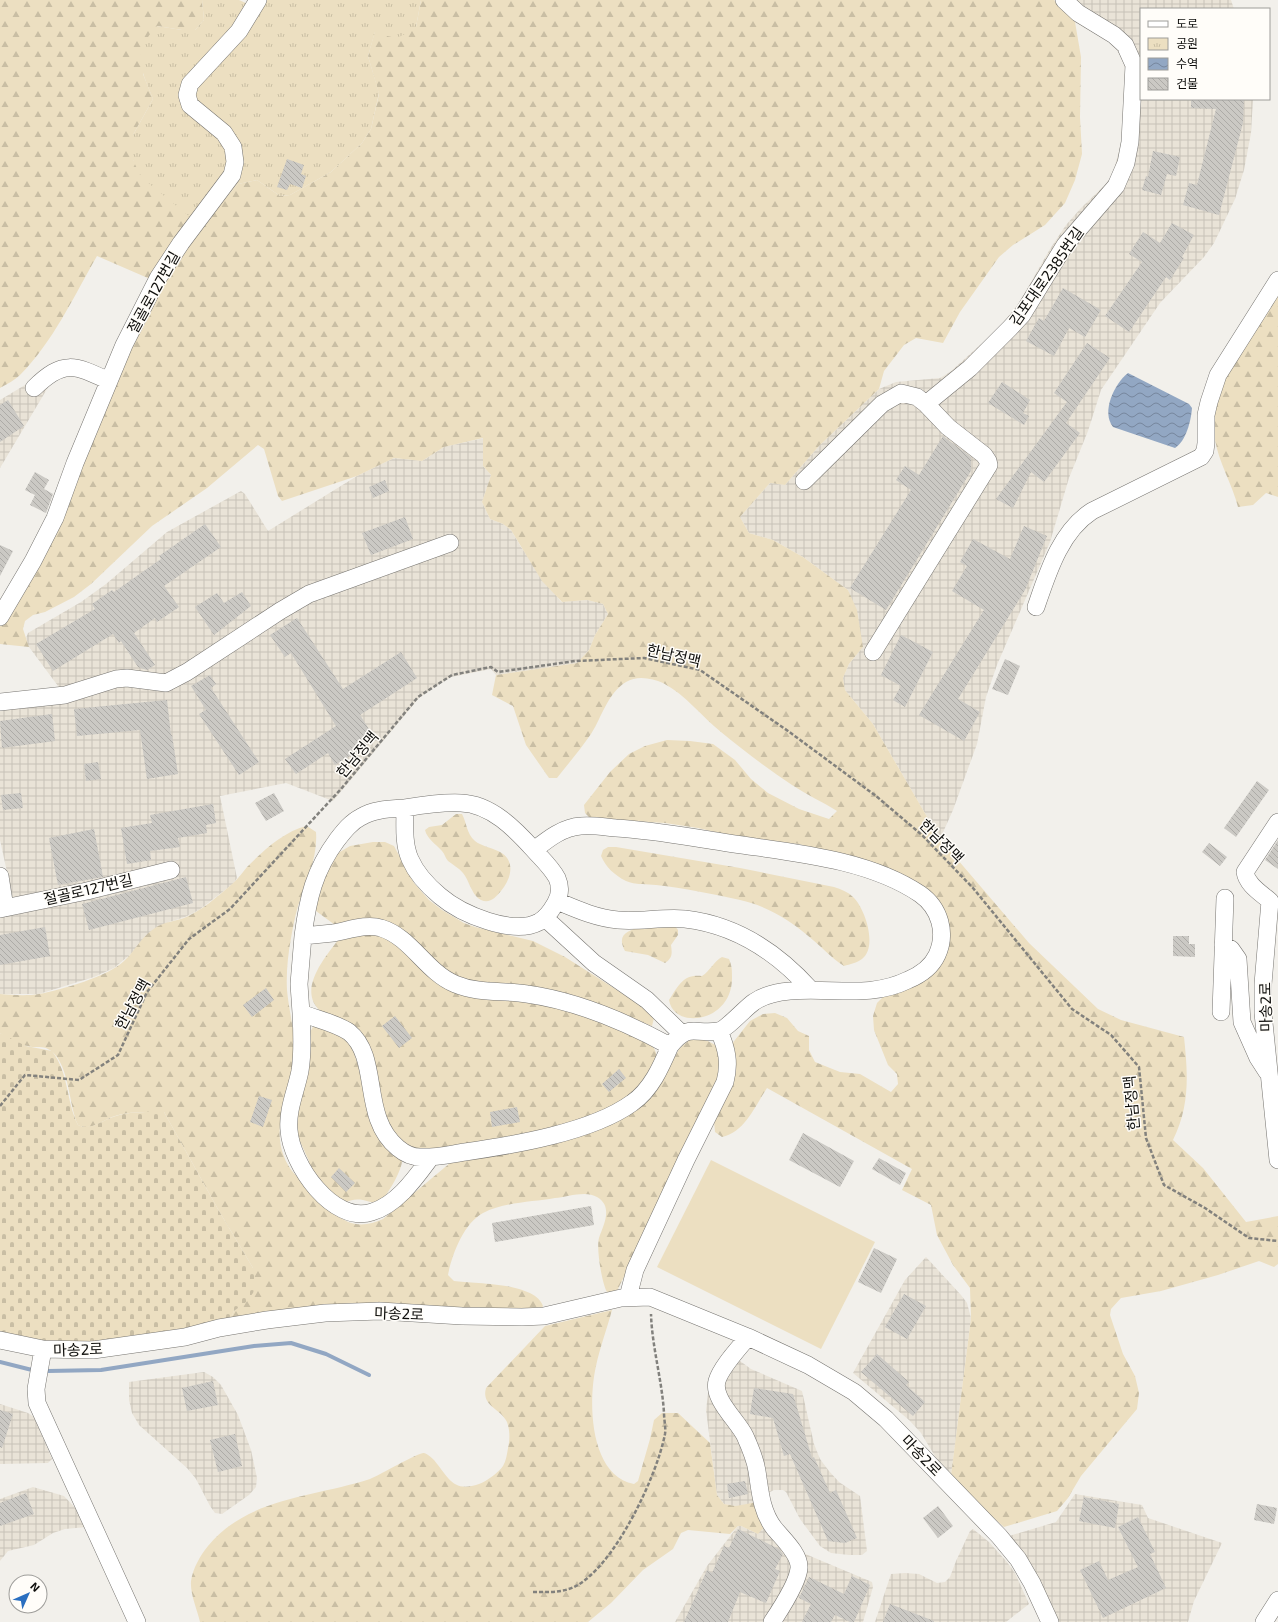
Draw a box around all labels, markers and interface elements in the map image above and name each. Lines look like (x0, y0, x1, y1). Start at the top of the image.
legend (1140, 8, 1270, 100)
text: 도로 (1176, 16, 1198, 30)
text: 공원 (1176, 36, 1198, 50)
text: 수역 (1176, 56, 1198, 70)
text: 건물 (1176, 76, 1198, 90)
street label: 김포대로2385번길 (1005, 223, 1087, 329)
street label: 절골로127번길 (123, 248, 183, 336)
street label: 한남정맥 (645, 640, 703, 670)
street label: 한남정맥 (332, 727, 382, 781)
street label: 한남정맥 (916, 815, 968, 867)
street label: 절골로127번길 (42, 870, 134, 908)
street label: 한남정맥 (111, 975, 153, 1033)
street label: 마송2로 (1256, 982, 1274, 1032)
street label: 한남정맥 (1120, 1075, 1142, 1131)
street label: 마송2로 (374, 1303, 424, 1323)
street label: 마송2로 (53, 1339, 103, 1359)
street label: 마송2로 (898, 1431, 946, 1479)
north arrow (8, 1574, 48, 1614)
text: N (28, 1579, 43, 1594)

